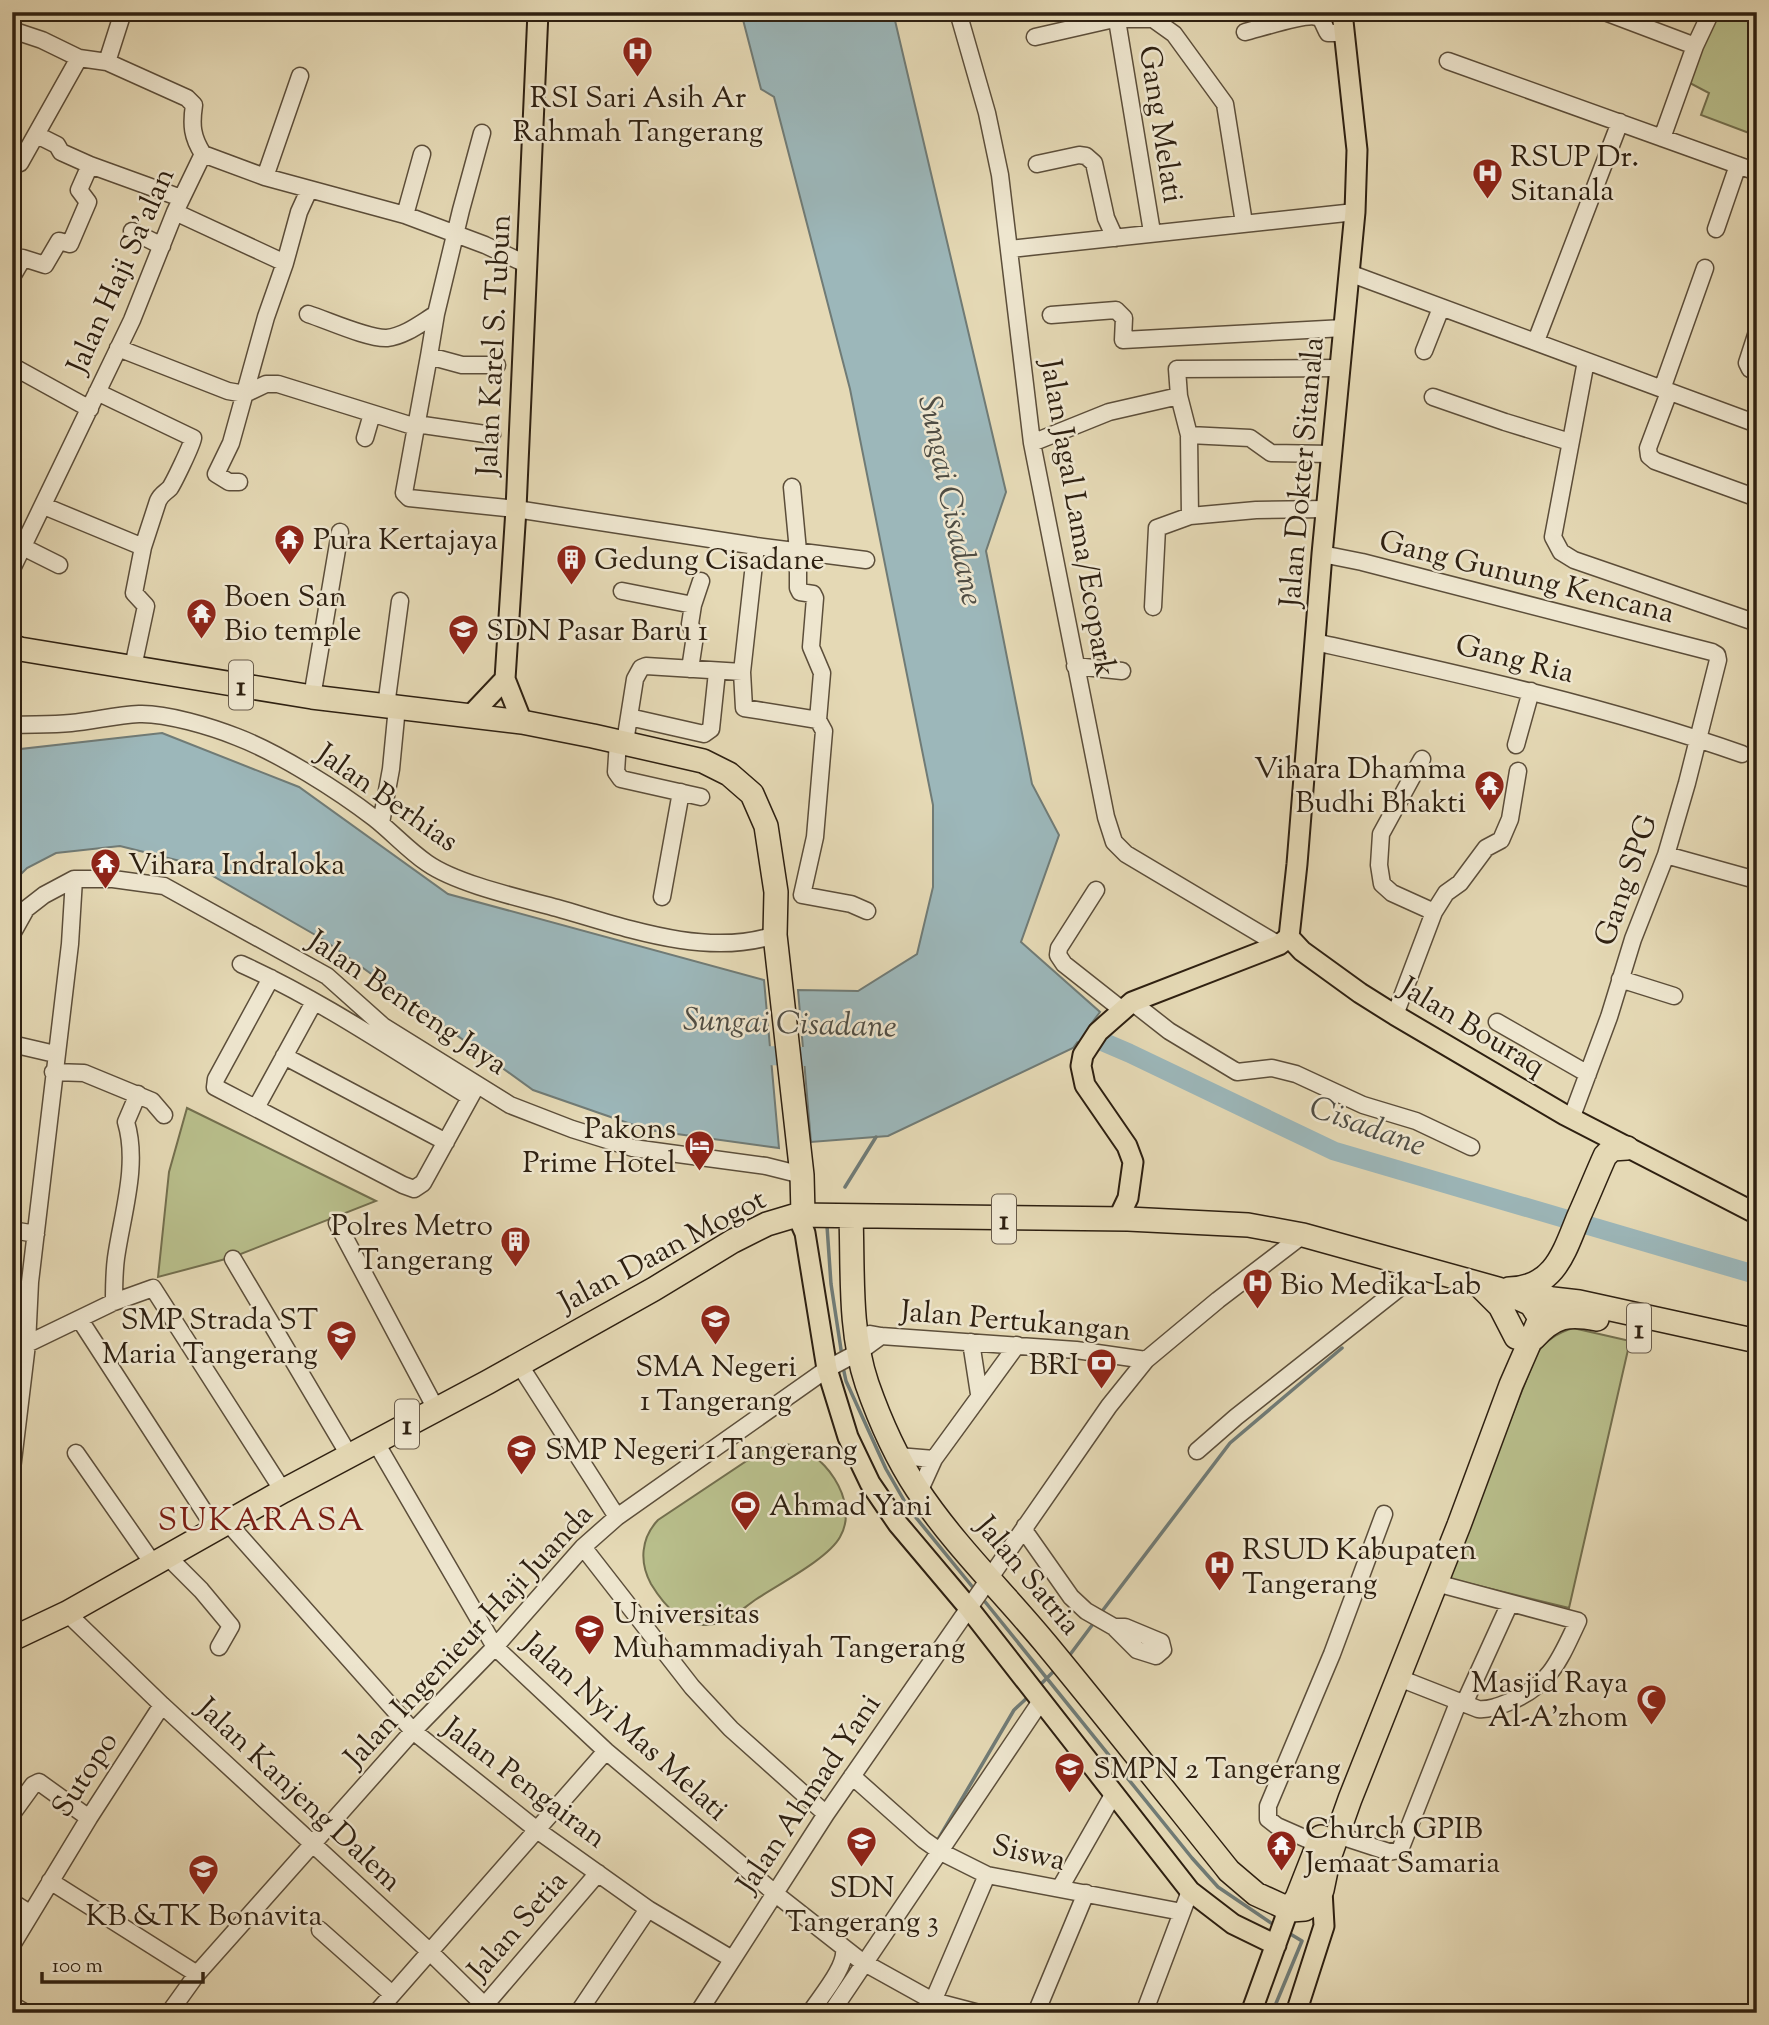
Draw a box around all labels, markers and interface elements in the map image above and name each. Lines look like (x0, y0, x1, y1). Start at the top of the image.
hospital icon: RSI Sari Asih Ar Rahmah Tangerang (621, 34, 655, 78)
street label: Gang Melati (1126, 43, 1193, 206)
place label: RSI Sari Asih Ar Rahmah Tangerang (513, 78, 763, 155)
place label: RSUP Dr. Sitanala (1510, 137, 1639, 214)
hospital icon: RSUP Dr. Sitanala (1470, 156, 1504, 200)
street label: Jalan Haji Sa'alan (57, 161, 187, 383)
street label: Jalan Karel S. Tubun (467, 213, 524, 479)
street label: Jalan Dokter Sitanala (1270, 335, 1337, 611)
street label: Jalan Jagal Lama/Ecopark (1027, 354, 1126, 681)
water label: Sungai Cisadane (904, 391, 994, 610)
place label: Pura Kertajaya (313, 520, 498, 563)
street label: Gang Gunung Kencana (1374, 521, 1679, 636)
temple icon: Pura Kertajaya (273, 522, 307, 566)
place label: Gedung Cisadane (594, 540, 825, 583)
building icon: Gedung Cisadane (554, 542, 588, 586)
place label: Boen San Bio temple (224, 577, 361, 654)
temple icon: Boen San Bio temple (184, 596, 218, 640)
place label: SDN Pasar Baru 1 (486, 611, 708, 654)
school or university icon: SDN Pasar Baru 1 (446, 613, 480, 657)
street label: Gang Ria (1451, 625, 1578, 696)
road number: 1 (229, 660, 253, 710)
street label: Jalan Berhias (305, 733, 466, 864)
place label: Vihara Dhamma Budhi Bhakti (1254, 749, 1466, 826)
temple icon: Vihara Dhamma Budhi Bhakti (1472, 768, 1506, 812)
street label: Gang SPG (1585, 809, 1670, 952)
place label: Vihara Indraloka (128, 845, 345, 888)
temple icon: Vihara Indraloka (88, 847, 122, 891)
street label: Jalan Benteng Jaya (296, 920, 515, 1087)
street label: Jalan Bouraq (1389, 967, 1553, 1089)
water label: Sungai Cisadane (682, 998, 897, 1052)
water label: Cisadane (1302, 1086, 1432, 1170)
place label: Pakons Prime Hotel (522, 1109, 676, 1186)
hotel icon: Pakons Prime Hotel (682, 1128, 716, 1172)
street label: Jalan Daan Mogot (550, 1179, 774, 1326)
road number: 1 (992, 1194, 1016, 1244)
place label: Polres Metro Tangerang (331, 1206, 493, 1283)
building icon: Polres Metro Tangerang (499, 1225, 533, 1269)
place label: Bio Medika Lab (1280, 1265, 1481, 1308)
hospital icon: Bio Medika Lab (1240, 1267, 1274, 1311)
street label: Jalan Pertukangan (897, 1291, 1133, 1354)
place label: SMP Strada ST Maria Tangerang (102, 1300, 318, 1377)
school or university icon: SMA Negeri 1 Tangerang (699, 1303, 733, 1347)
road number: 1 (1627, 1304, 1651, 1352)
school or university icon: SMP Strada ST Maria Tangerang (324, 1319, 358, 1363)
place label: BRI (1029, 1345, 1079, 1388)
place label: SMA Negeri 1 Tangerang (635, 1347, 797, 1424)
bank icon: BRI (1085, 1347, 1119, 1391)
road number: 1 (395, 1400, 419, 1448)
place label: SMP Negeri 1 Tangerang (545, 1430, 857, 1473)
school or university icon: SMP Negeri 1 Tangerang (505, 1432, 539, 1476)
place label: Ahmad Yani (769, 1486, 932, 1529)
sports icon: Ahmad Yani (729, 1488, 763, 1532)
street label: Jalan Ingenieur Haji Juanda (334, 1495, 604, 1780)
district label: SUKARASA (158, 1498, 366, 1546)
street label: Jalan Satria (963, 1506, 1090, 1646)
place label: RSUD Kabupaten Tangerang (1242, 1530, 1477, 1607)
hospital icon: RSUD Kabupaten Tangerang (1202, 1549, 1236, 1593)
place label: Universitas Muhammadiyah Tangerang (613, 1594, 965, 1671)
school or university icon: Universitas Muhammadiyah Tangerang (573, 1613, 607, 1657)
street label: Jalan Nyi Mas Melati (510, 1622, 737, 1832)
place label: Masjid Raya Al-A'zhom (1471, 1663, 1628, 1740)
mosque icon: Masjid Raya Al-A'zhom (1634, 1682, 1668, 1726)
street label: Jalan Ahmad Yani (726, 1686, 893, 1904)
street label: Jalan Kanjeng Dalem (185, 1688, 411, 1903)
street label: Jalan Pengairan (431, 1707, 615, 1860)
street label: Sutopo (42, 1724, 130, 1827)
place label: SMPN 2 Tangerang (1093, 1749, 1341, 1792)
school or university icon: SMPN 2 Tangerang (1053, 1751, 1087, 1795)
place label: Church GPIB Jemaat Samaria (1303, 1809, 1500, 1886)
school or university icon: SDN Tangerang 3 (845, 1824, 879, 1868)
street label: Siswa (987, 1825, 1070, 1884)
temple icon: Church GPIB Jemaat Samaria (1265, 1828, 1299, 1872)
school or university icon: KB &TK Bonavita (187, 1852, 221, 1896)
street label: Jalan Setia (458, 1862, 579, 1993)
place label: SDN Tangerang 3 (785, 1868, 939, 1945)
place label: KB &TK Bonavita (86, 1896, 322, 1939)
scale bar (42, 1941, 203, 1985)
text: 100 m (52, 1952, 103, 1982)

